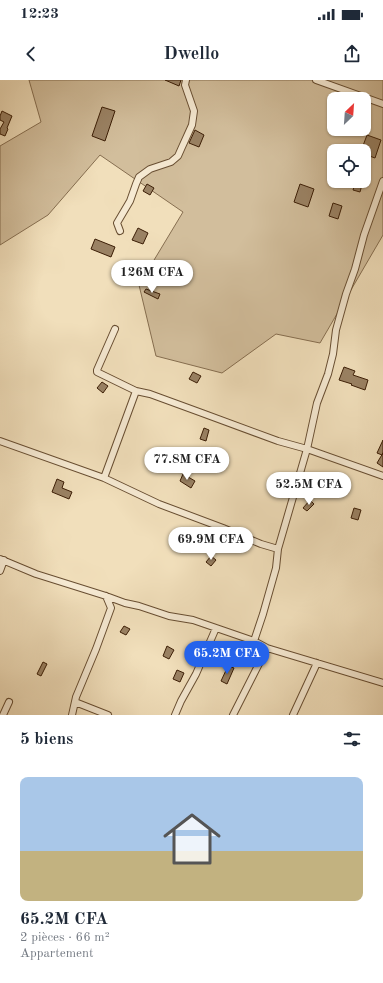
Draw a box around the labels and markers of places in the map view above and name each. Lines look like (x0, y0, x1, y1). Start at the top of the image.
pin: 126M CFA (111, 260, 193, 294)
pin: 77.8M CFA (141, 447, 233, 481)
pin: 52.5M CFA (263, 472, 355, 506)
pin: 69.9M CFA (165, 527, 257, 561)
pin: 65.2M CFA (181, 641, 273, 675)

